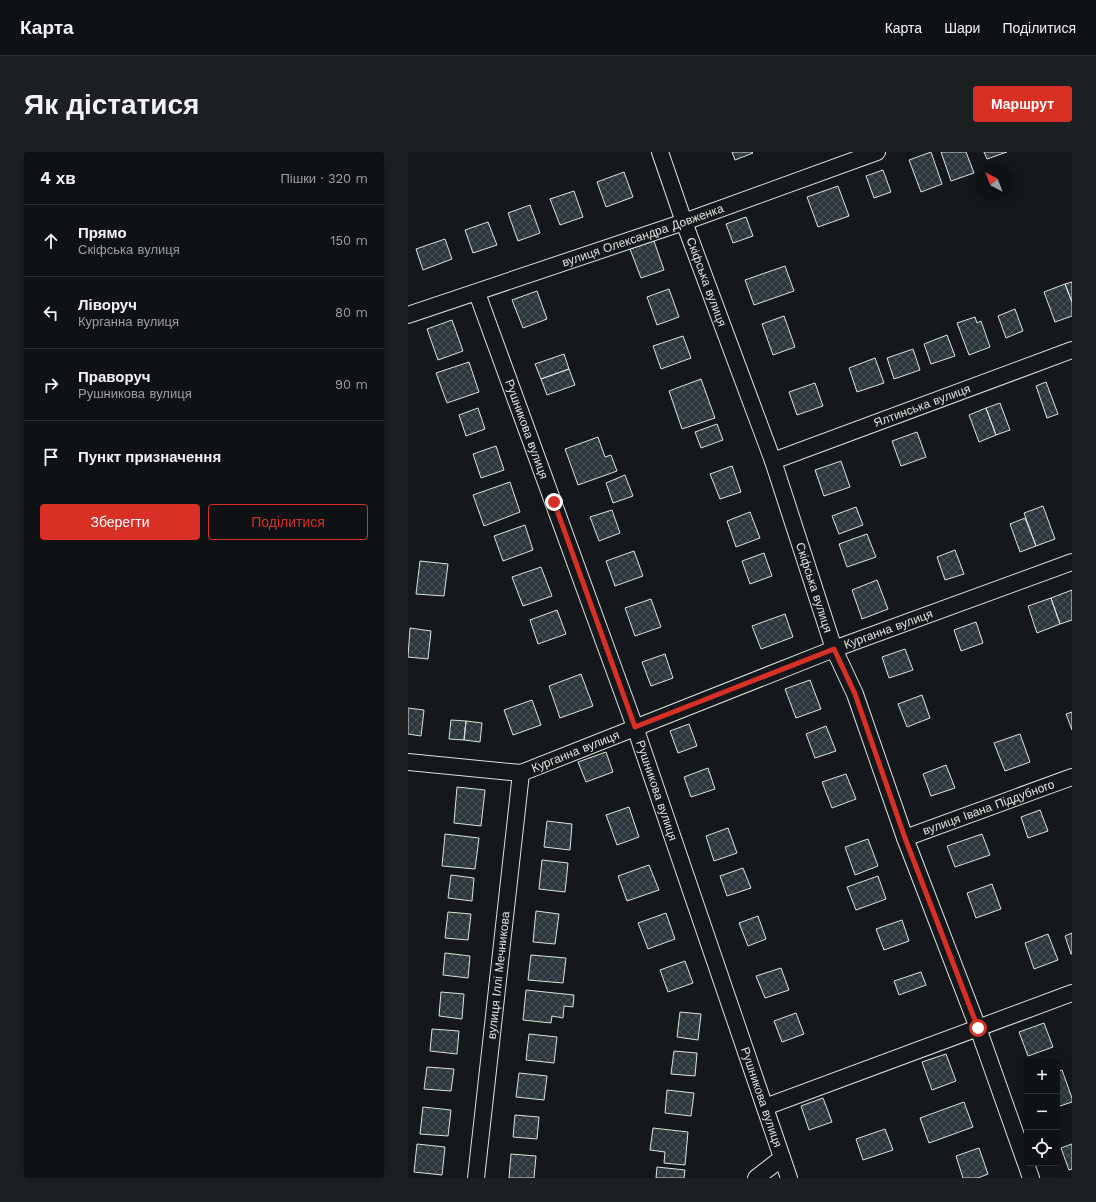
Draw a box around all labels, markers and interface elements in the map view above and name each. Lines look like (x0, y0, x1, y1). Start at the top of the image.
text: Карта (20, 16, 74, 39)
text: Карта (885, 20, 922, 36)
text: Шари (944, 20, 980, 36)
text: Поділитися (1002, 20, 1076, 36)
button: Маршрут (973, 86, 1072, 122)
text: Як дістатися (24, 88, 199, 121)
north arrow (976, 164, 1012, 200)
text: 4 хв (40, 168, 76, 188)
text: Пішки · 320 m (281, 171, 368, 186)
street label: вулиця Олександра Довженка (560, 201, 726, 270)
text: Прямо (78, 224, 127, 242)
icon: ahead (40, 230, 62, 252)
text: 150 m (330, 233, 368, 248)
street label: Скіфська вулиця (683, 235, 729, 328)
text: Скіфська вулиця (78, 242, 180, 257)
text: Ліворуч (78, 296, 137, 314)
icon: left (40, 302, 62, 324)
text: 80 m (335, 305, 368, 320)
text: Курганна вулиця (78, 314, 179, 329)
text: Праворуч (78, 368, 151, 386)
icon: right (40, 374, 62, 396)
text: 90 m (335, 377, 368, 392)
street label: Рушникова вулиця (502, 377, 551, 481)
street label: Ялтинська вулиця (872, 381, 972, 430)
text: Рушникова вулиця (78, 386, 192, 401)
icon: arrive (40, 446, 62, 468)
text: Пункт призначення (78, 448, 221, 466)
route end (545, 493, 563, 511)
button: Зберегти (40, 504, 200, 540)
button: Поділитися (208, 504, 368, 540)
street label: Скіфська вулиця (793, 541, 835, 634)
street label: Курганна вулиця (842, 607, 935, 652)
street label: Курганна вулиця (529, 728, 621, 775)
street label: Рушникова вулиця (633, 739, 680, 843)
street label: вулиця Івана Піддубного (921, 777, 1057, 838)
street label: вулиця Іллі Мечникова (484, 910, 513, 1040)
route start (969, 1019, 987, 1037)
street label: Рушникова вулиця (738, 1045, 785, 1149)
map controls (1024, 1058, 1060, 1166)
button: + (1024, 1058, 1060, 1094)
button: − (1024, 1094, 1060, 1130)
button: locate (1024, 1130, 1060, 1166)

